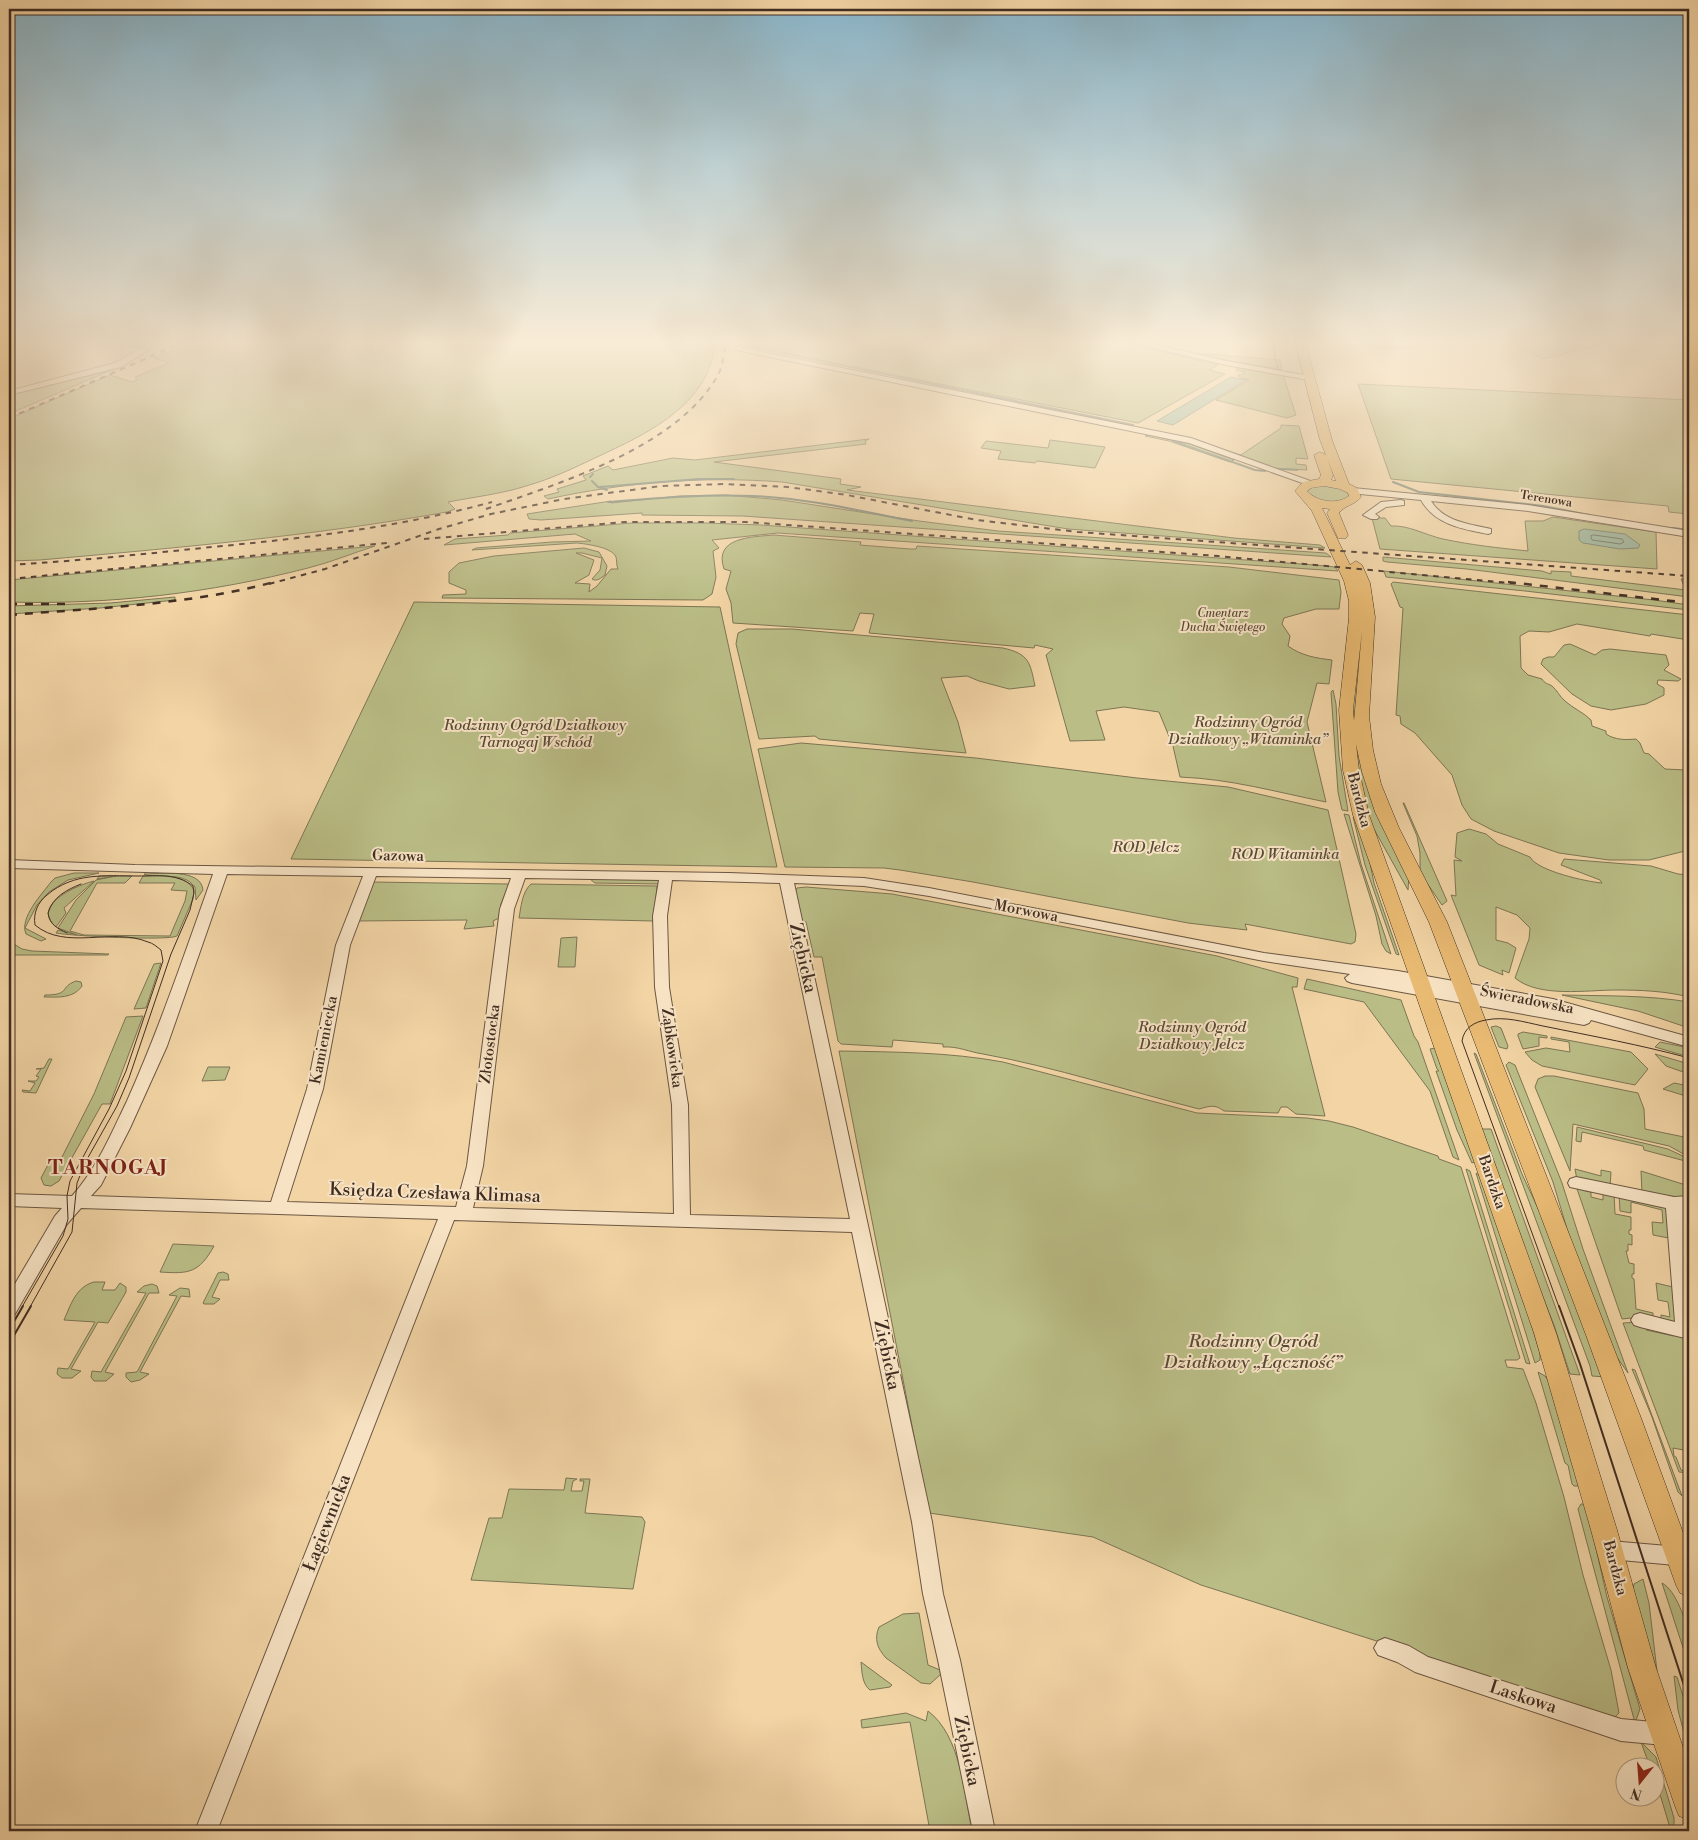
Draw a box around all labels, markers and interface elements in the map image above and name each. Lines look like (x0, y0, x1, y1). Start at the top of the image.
street label: Terenowa (1519, 487, 1574, 511)
park label: Cmentarz Ducha Świętego (1180, 606, 1265, 635)
park label: Rodzinny Ogród Działkowy „Witaminka” (1167, 713, 1329, 749)
park label: Rodzinny Ogród Działkowy Tarnogaj Wschód (443, 716, 627, 752)
street label: Bardzka (1342, 769, 1376, 830)
park label: ROD Jelcz (1111, 838, 1180, 857)
park label: ROD Witaminka (1230, 845, 1340, 864)
street label: Gazowa (372, 846, 425, 866)
street label: Morwowa (992, 895, 1060, 927)
street label: Ziębicka (784, 921, 822, 996)
street label: Świeradowska (1479, 981, 1576, 1018)
street label: Kamieniecka (306, 994, 342, 1086)
street label: Złotostocka (476, 1003, 504, 1085)
street label: Ząbkowicka (657, 1007, 687, 1090)
park label: Rodzinny Ogród Działkowy Jelcz (1137, 1018, 1247, 1054)
street label: Bardzka (1474, 1151, 1510, 1212)
district label: TARNOGAJ (48, 1156, 168, 1181)
street label: Księdza Czesława Klimasa (329, 1178, 542, 1208)
street label: Ziębicka (868, 1318, 906, 1393)
park label: Rodzinny Ogród Działkowy „Łączność” (1163, 1330, 1344, 1374)
street label: Łagiewnicka (298, 1470, 356, 1575)
street label: Bardzka (1598, 1537, 1632, 1598)
street label: Laskowa (1486, 1675, 1560, 1719)
street label: Ziębicka (948, 1714, 986, 1789)
north arrow (1616, 1758, 1666, 1808)
text: N (1629, 1783, 1644, 1804)

